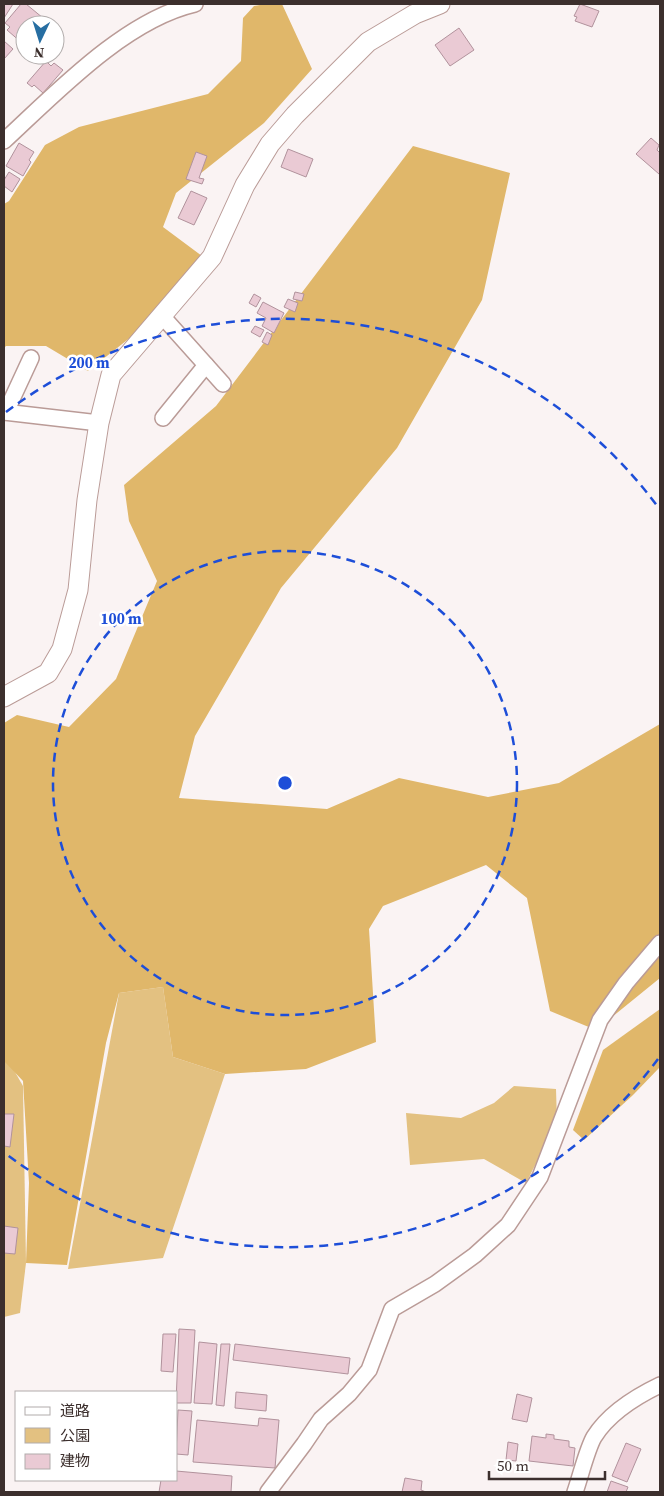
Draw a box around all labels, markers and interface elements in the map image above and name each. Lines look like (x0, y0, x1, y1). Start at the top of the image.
north arrow (15, 15, 65, 65)
text: N (33, 43, 45, 63)
text: 200 m (68, 352, 110, 373)
text: 100 m (100, 608, 142, 629)
centre of rings (276, 774, 294, 792)
legend (15, 1391, 178, 1481)
text: 道路 (60, 1400, 90, 1421)
text: 公園 (60, 1425, 90, 1446)
scale bar (489, 1448, 605, 1480)
text: 建物 (60, 1450, 90, 1471)
text: 50 m (497, 1455, 529, 1476)

